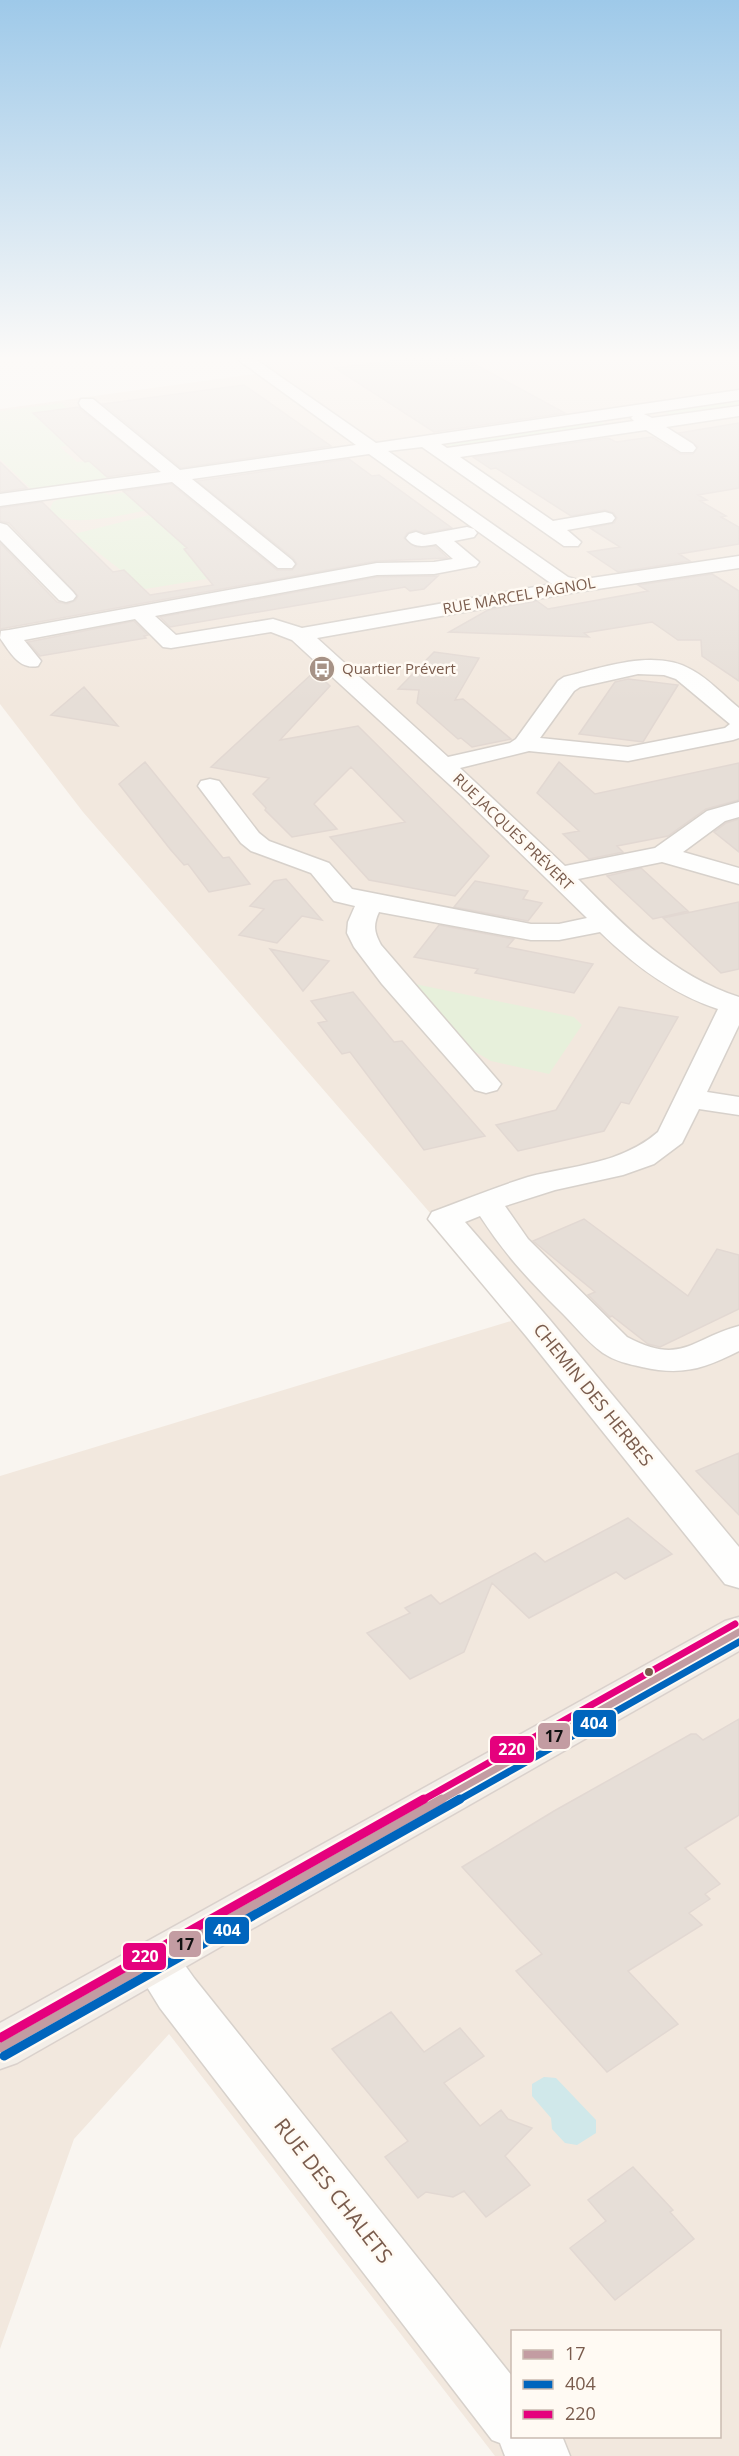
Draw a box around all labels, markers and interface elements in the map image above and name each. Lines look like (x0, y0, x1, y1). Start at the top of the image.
street label: RUE MARCEL PAGNOL (441, 572, 597, 618)
bus stop icon: Quartier Prévert (307, 654, 337, 684)
place label: Quartier Prévert (342, 658, 456, 678)
street label: RUE JACQUES PRÉVERT (449, 769, 579, 895)
street label: CHEMIN DES HERBES (529, 1318, 659, 1471)
unlabelled marker (643, 1666, 655, 1678)
line badge: 404 (572, 1709, 617, 1738)
text: 404 (580, 1712, 608, 1734)
line badge: 17 (537, 1722, 571, 1750)
text: 17 (545, 1725, 563, 1747)
line badge: 220 (489, 1735, 535, 1764)
text: 220 (498, 1738, 526, 1760)
line badge: 404 (204, 1916, 250, 1945)
text: 404 (213, 1919, 241, 1941)
line badge: 17 (168, 1930, 202, 1958)
text: 17 (176, 1933, 194, 1955)
line badge: 220 (122, 1942, 167, 1971)
text: 220 (131, 1945, 159, 1967)
street label: RUE DES CHALETS (268, 2112, 399, 2269)
legend (511, 2330, 721, 2438)
text: 17 (565, 2341, 586, 2365)
text: 404 (565, 2371, 596, 2395)
text: 220 (565, 2401, 596, 2425)

